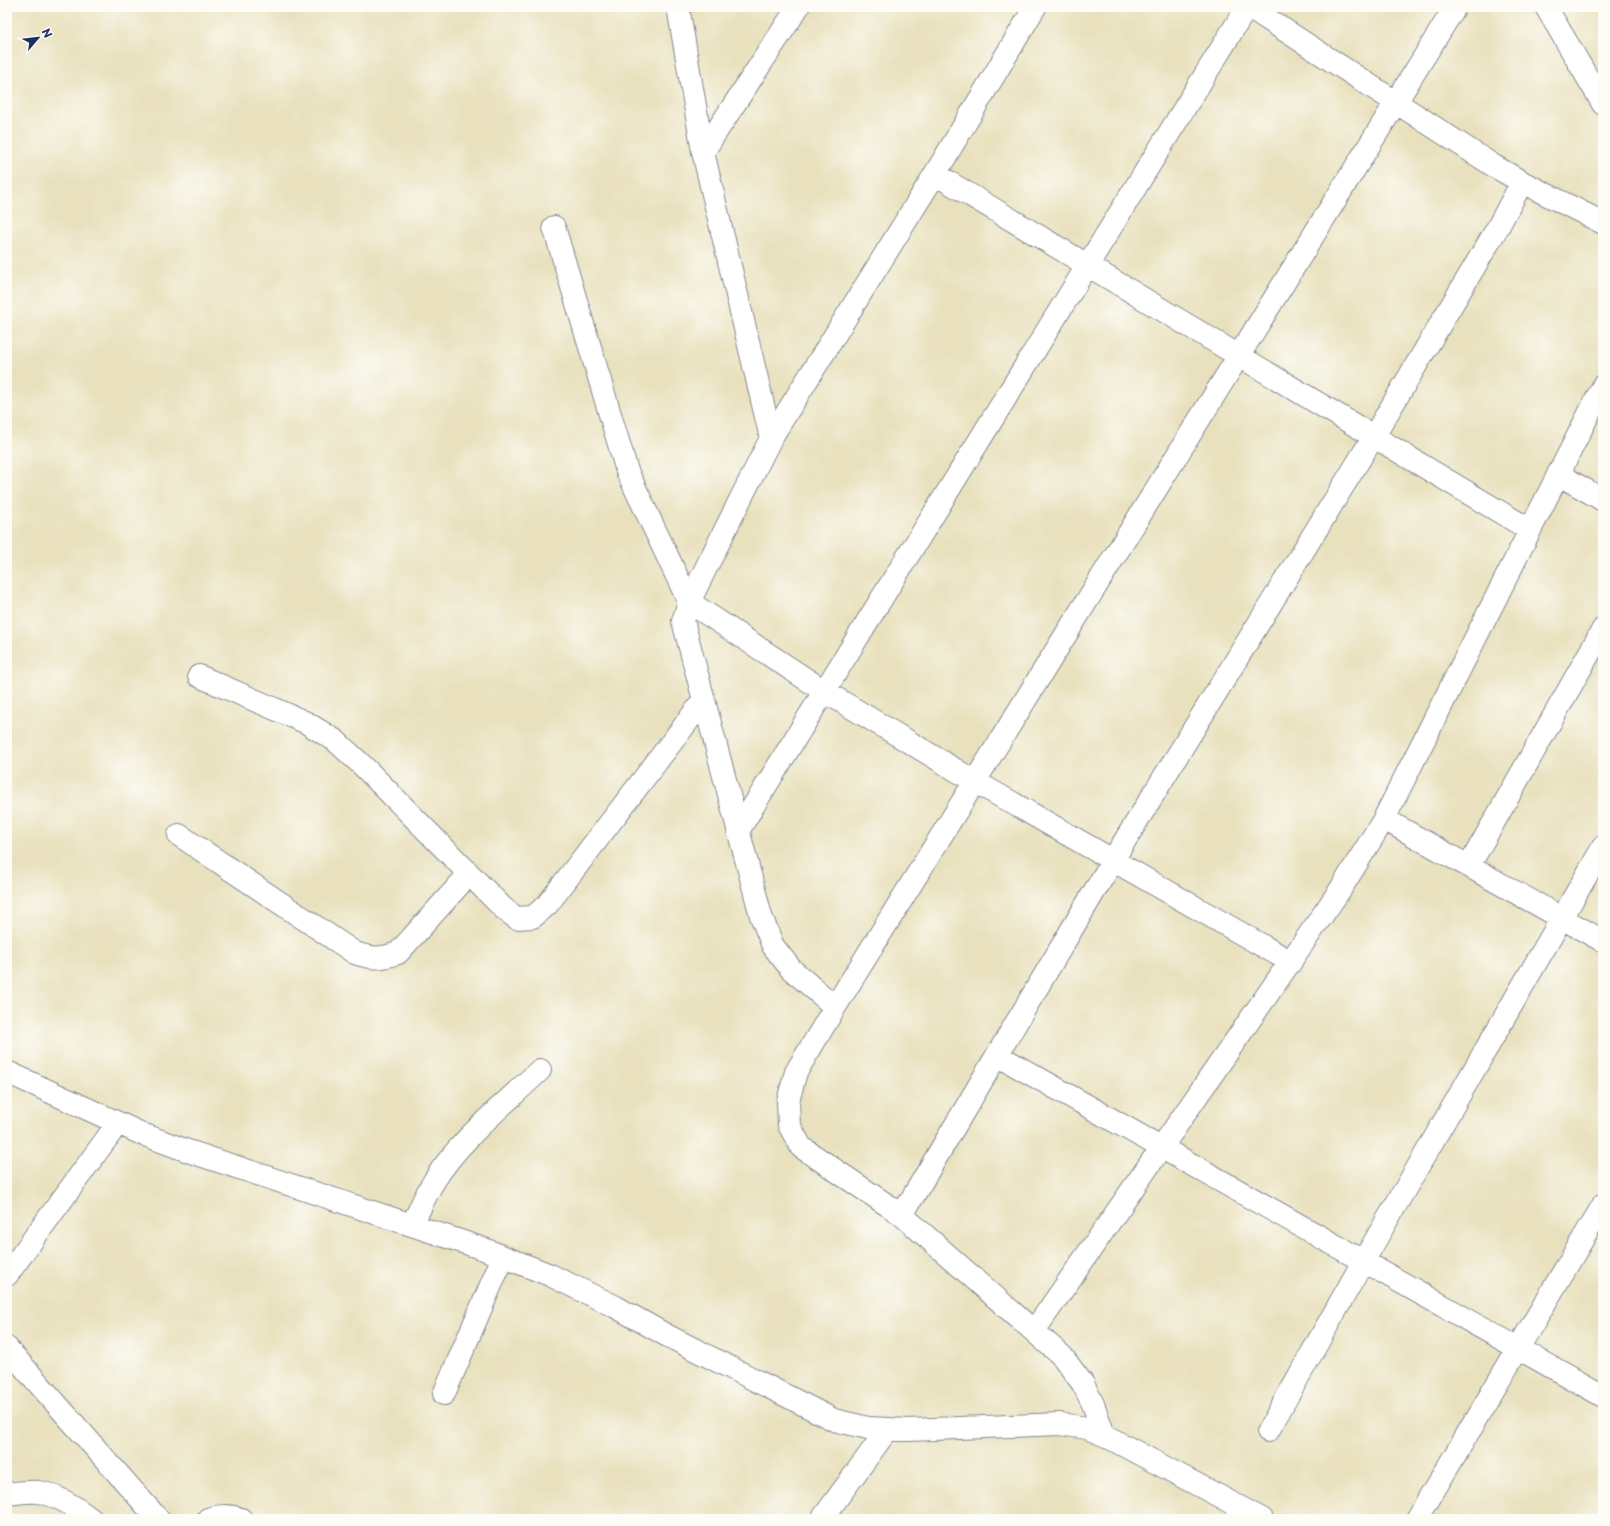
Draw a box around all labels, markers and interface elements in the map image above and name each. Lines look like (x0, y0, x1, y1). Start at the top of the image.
north arrow (18, 18, 58, 58)
text: N (38, 25, 57, 41)

